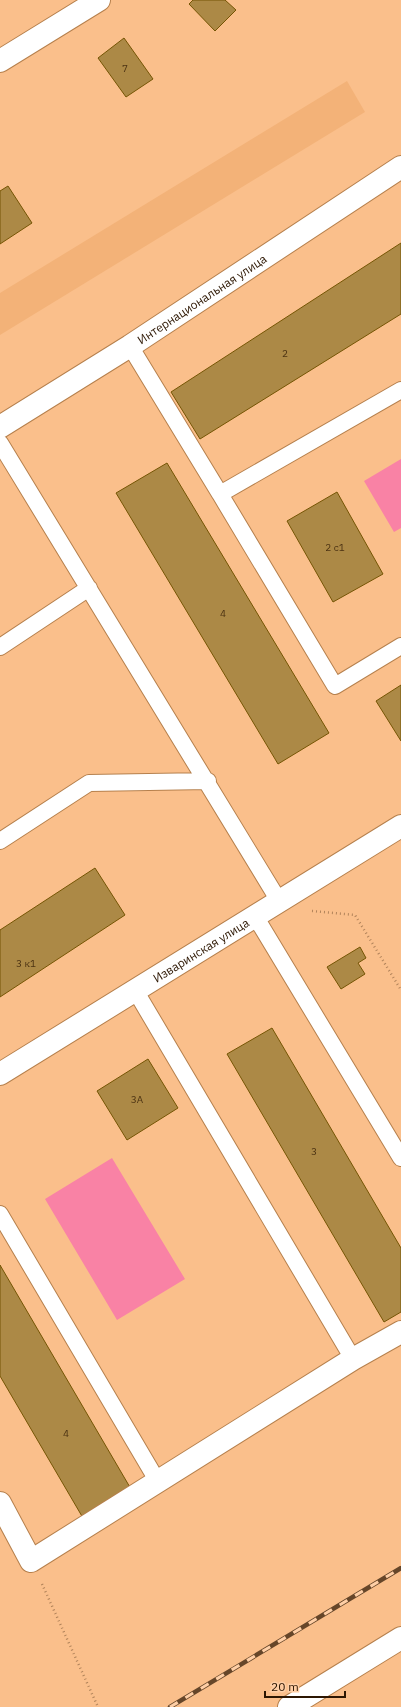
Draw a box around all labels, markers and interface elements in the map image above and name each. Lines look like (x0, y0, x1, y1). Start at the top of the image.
house number: 7 (122, 62, 128, 75)
street label: Интернациональная улица (134, 250, 270, 347)
house number: 2 (282, 347, 288, 360)
house number: 2 с1 (325, 541, 345, 554)
house number: 4 (220, 607, 226, 620)
street label: Изваринская улица (150, 914, 252, 985)
house number: 3 к1 (16, 957, 36, 970)
house number: 3А (131, 1093, 144, 1106)
house number: 3 (311, 1145, 317, 1158)
house number: 4 (63, 1427, 69, 1440)
scale bar (265, 1673, 345, 1699)
text: 20 m (271, 1679, 299, 1694)

